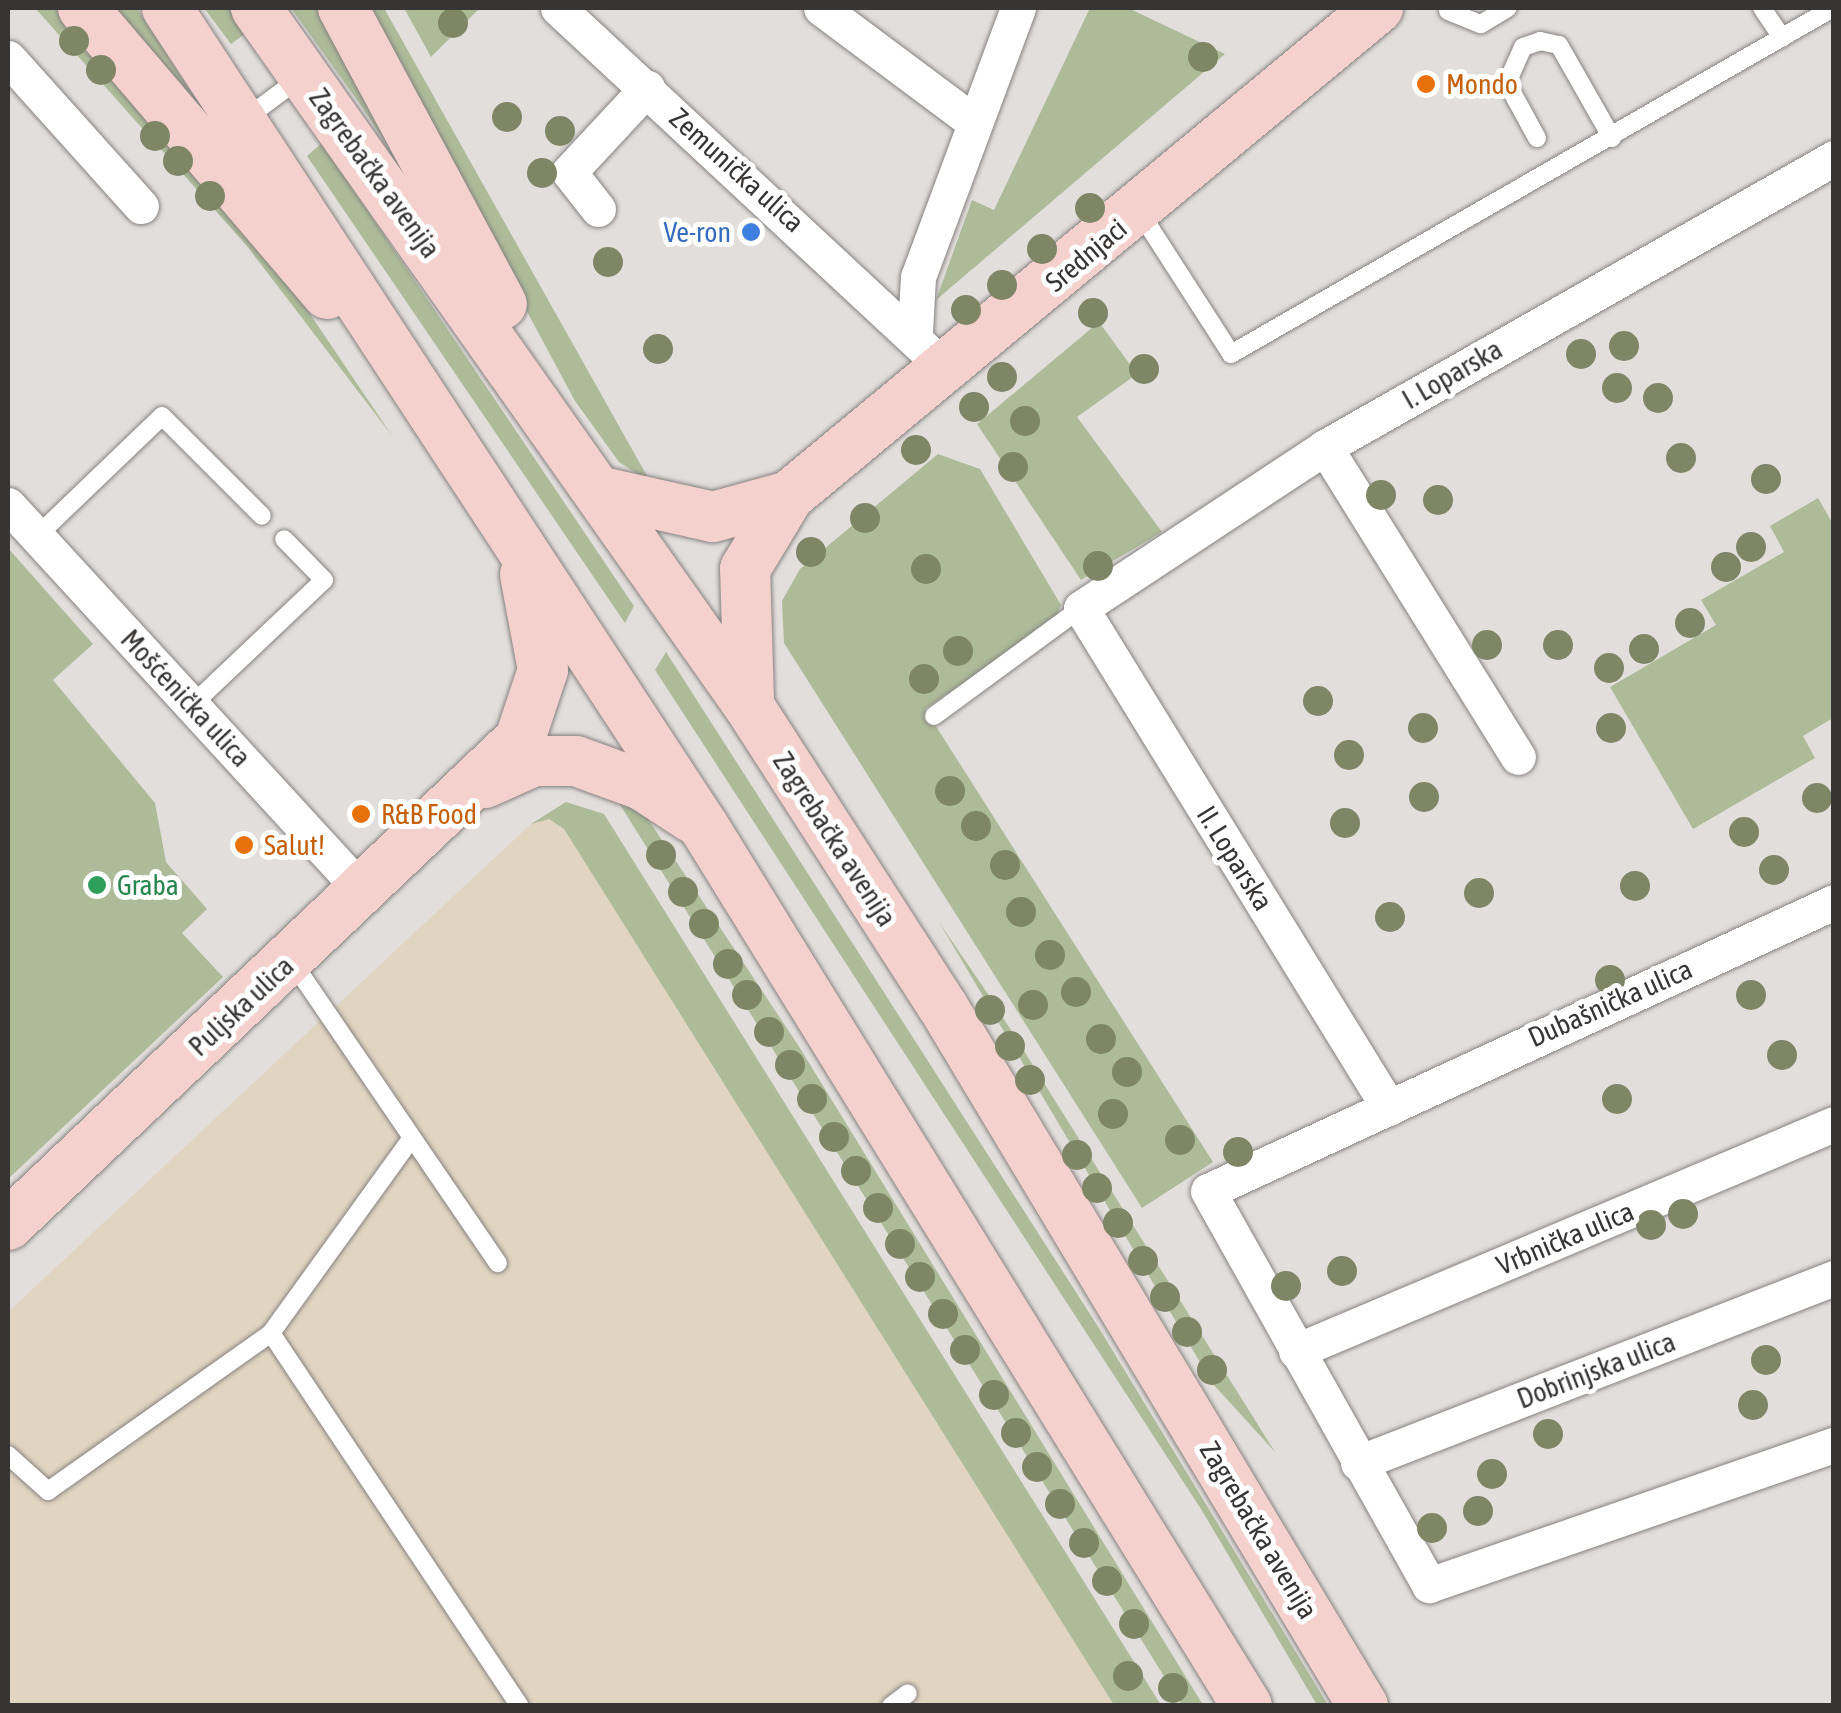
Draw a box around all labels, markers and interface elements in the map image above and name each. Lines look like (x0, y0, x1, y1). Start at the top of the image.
place label: Mondo (1446, 67, 1518, 101)
marker: Mondo (1415, 73, 1437, 95)
street label: Zagrebačka avenija (302, 82, 448, 264)
street label: Zemunička ulica (663, 101, 811, 239)
street label: Srednjaci (1039, 211, 1133, 299)
place label: Ve-ron (663, 215, 731, 249)
marker: Ve-ron (740, 221, 762, 243)
street label: I. Loparska (1396, 332, 1508, 416)
street label: Mošćenička ulica (114, 622, 258, 774)
street label: Zagrebačka avenija (766, 746, 904, 932)
place label: R&B Food (381, 797, 477, 831)
street label: II. Loparska (1190, 800, 1280, 916)
marker: R&B Food (350, 803, 372, 825)
place label: Salut! (264, 828, 325, 862)
marker: Salut! (233, 834, 255, 856)
place label: Graba (117, 868, 179, 902)
marker: Graba (86, 874, 108, 896)
street label: Puljska ulica (182, 949, 300, 1063)
street label: Dubašnička ulica (1523, 952, 1697, 1054)
street label: Vrbnička ulica (1491, 1194, 1639, 1282)
street label: Dobrinjska ulica (1512, 1324, 1680, 1416)
street label: Zagrebačka avenija (1193, 1435, 1325, 1625)

